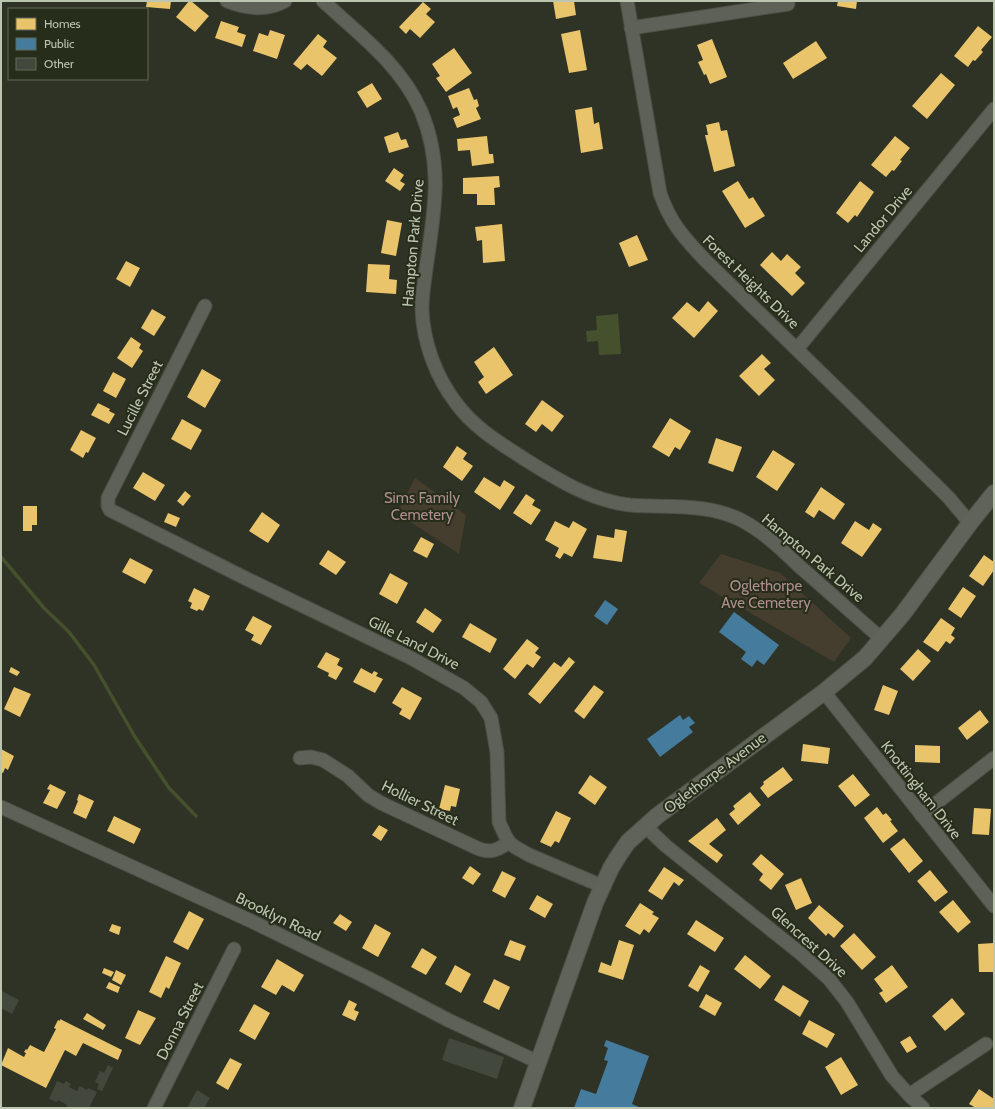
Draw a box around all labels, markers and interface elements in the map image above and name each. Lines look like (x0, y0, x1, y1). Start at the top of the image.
legend (8, 8, 148, 80)
text: Homes (44, 16, 81, 31)
text: Public (44, 36, 75, 51)
text: Other (44, 56, 74, 71)
street label: Hampton Park Drive (398, 178, 428, 308)
street label: Landor Drive (850, 182, 916, 256)
street label: Forest Heights Drive (699, 231, 803, 333)
street label: Lucille Street (113, 357, 167, 439)
park label: Sims Family Cemetery (384, 489, 460, 524)
street label: Hampton Park Drive (758, 510, 868, 606)
park label: Oglethorpe Ave Cemetery (721, 577, 811, 612)
street label: Gille Land Drive (366, 612, 463, 674)
street label: Oglethorpe Avenue (660, 729, 770, 817)
street label: Knottingham Drive (877, 737, 965, 843)
street label: Hollier Street (379, 777, 461, 829)
street label: Brooklyn Road (233, 889, 323, 945)
street label: Glencrest Drive (767, 903, 851, 981)
street label: Donna Street (153, 979, 207, 1063)

